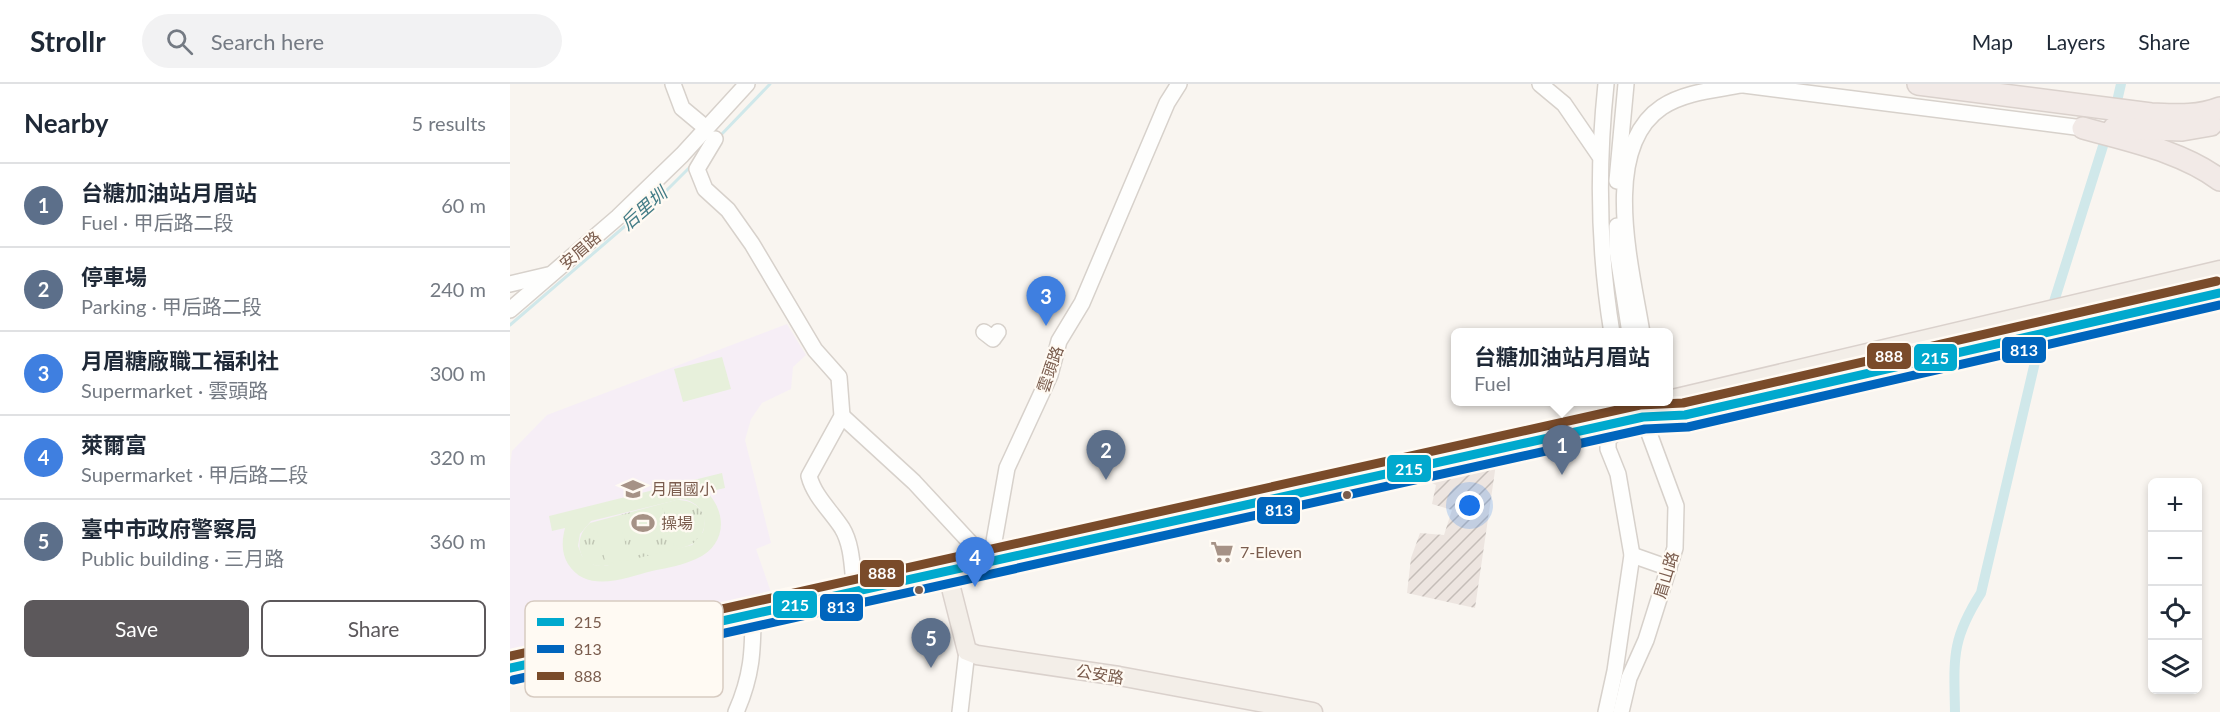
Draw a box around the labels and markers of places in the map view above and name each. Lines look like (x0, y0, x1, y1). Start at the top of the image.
pin: 3 (1026, 276, 1066, 326)
pin: 1 (1542, 426, 1582, 475)
pin: 2 (1086, 430, 1126, 480)
school or university icon: 月眉國小 (620, 476, 646, 502)
place label: 月眉國小 (651, 479, 715, 498)
unlabelled marker (1341, 489, 1353, 501)
sports icon: 操場 (630, 510, 656, 536)
place label: 操場 (661, 513, 693, 532)
pin: 4 (956, 538, 994, 587)
supermarket icon: 7-Eleven (1209, 539, 1235, 565)
place label: 7-Eleven (1240, 542, 1302, 561)
unlabelled marker (913, 584, 925, 596)
pin: 5 (912, 618, 950, 668)

